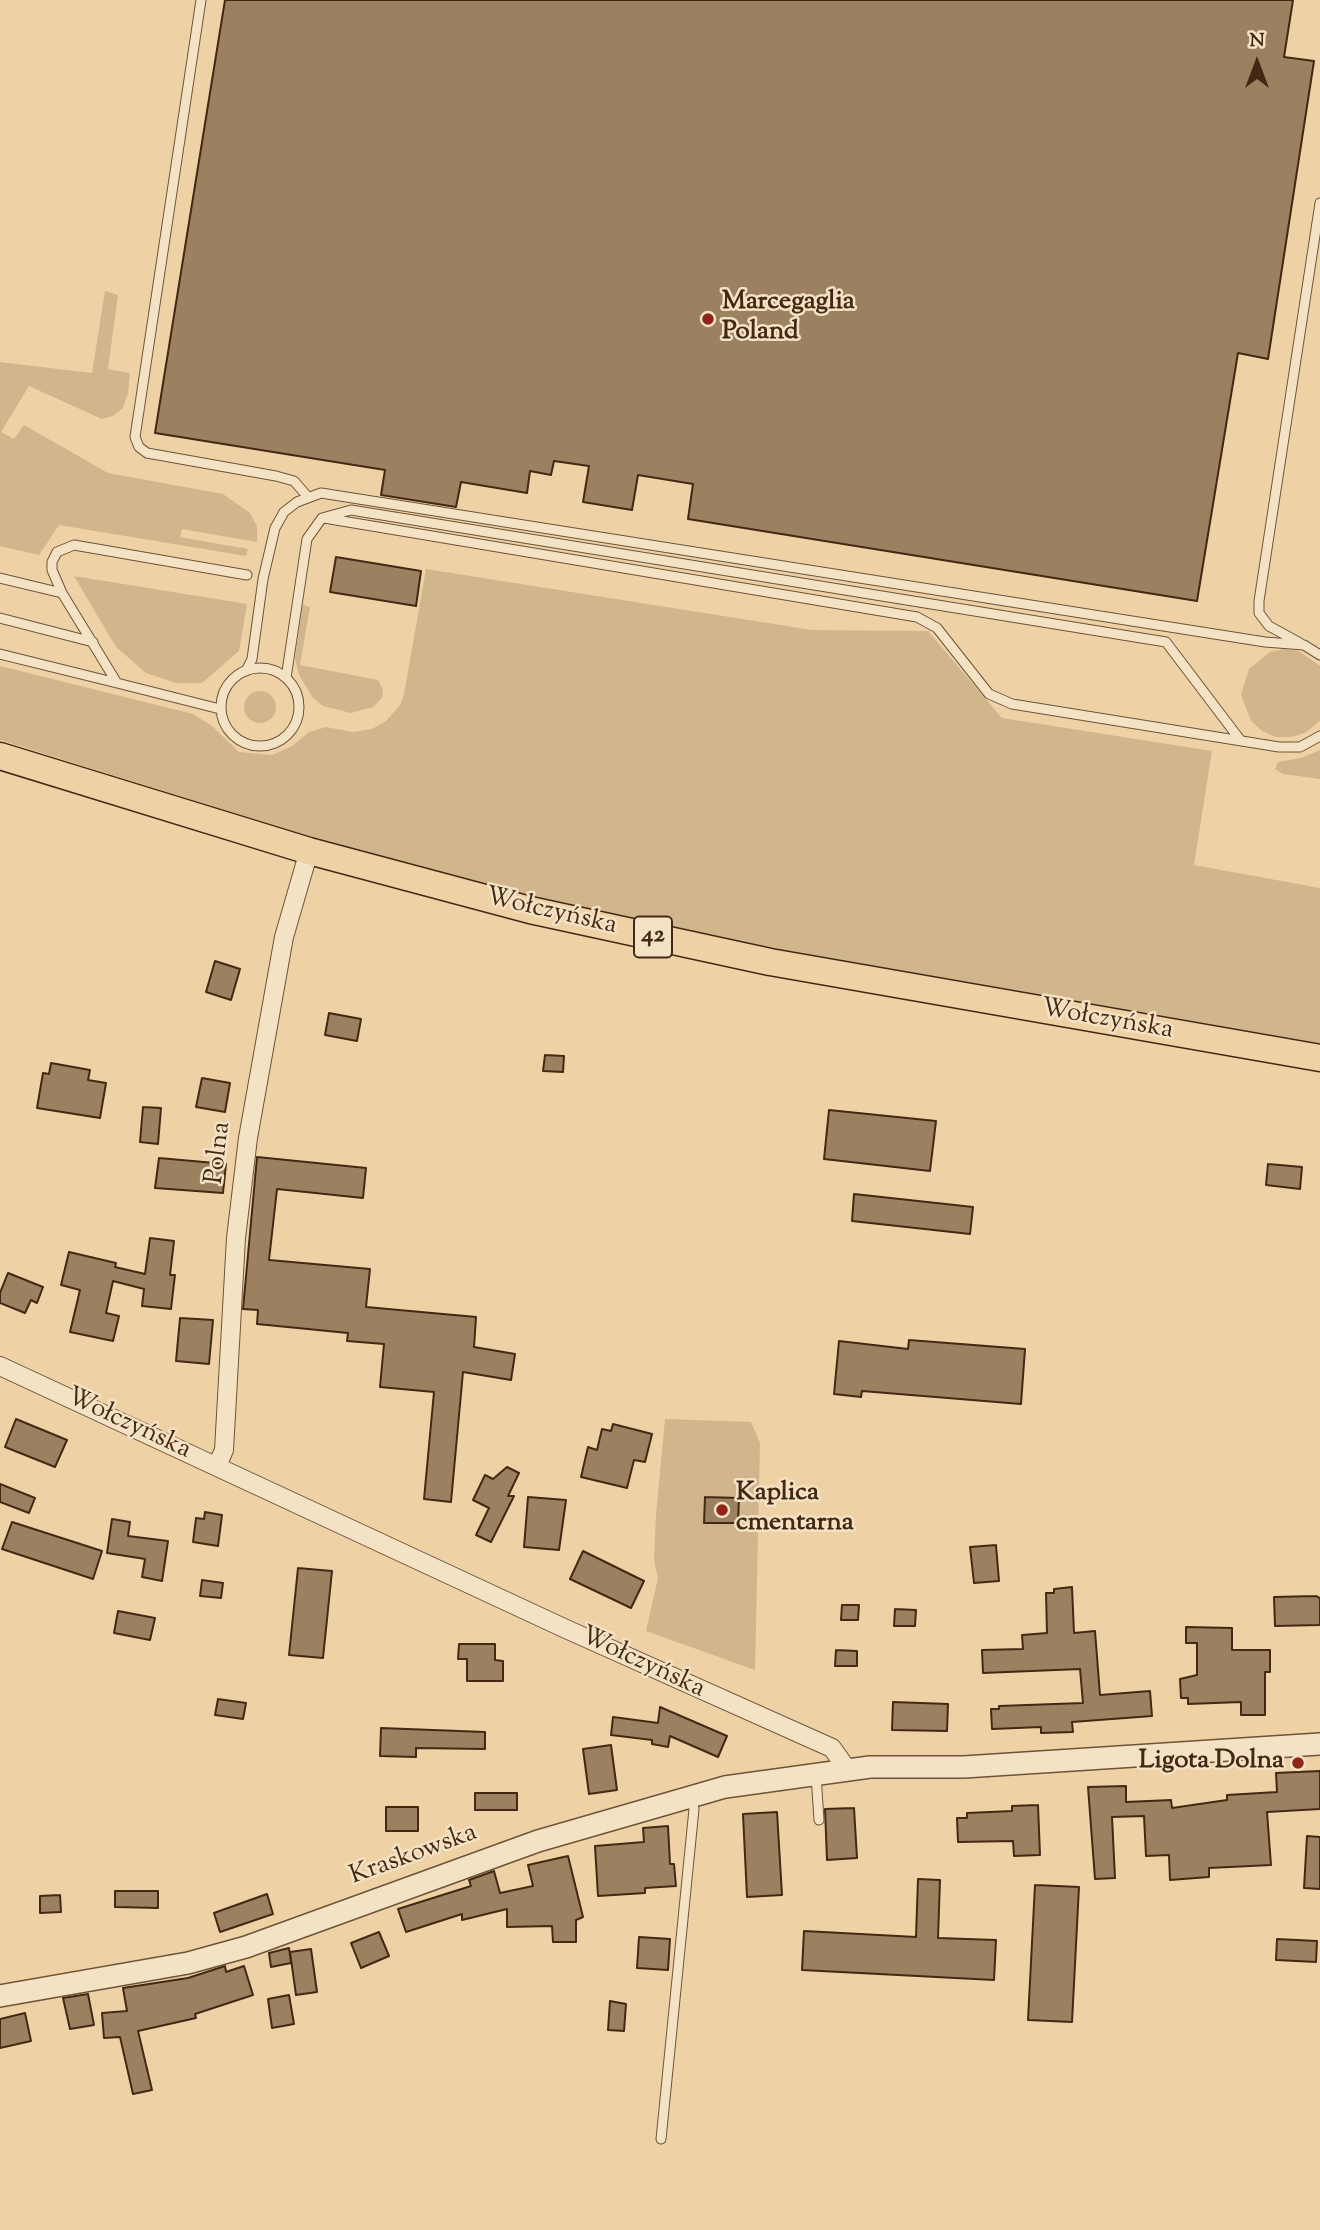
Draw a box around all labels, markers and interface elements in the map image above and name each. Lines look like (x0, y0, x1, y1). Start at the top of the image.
north arrow (1222, 28, 1292, 98)
text: N (1249, 28, 1265, 55)
place label: Marcegaglia Poland (722, 288, 855, 350)
marker: Marcegaglia Poland (700, 311, 716, 327)
street label: Wołczyńska (482, 883, 620, 943)
road number: 42 (634, 917, 672, 958)
street label: Wołczyńska (1038, 994, 1176, 1048)
street label: Polna (201, 1120, 239, 1186)
street label: Wołczyńska (61, 1383, 195, 1467)
place label: Kaplica cmentarna (736, 1479, 854, 1540)
marker: Kaplica cmentarna (714, 1502, 730, 1518)
street label: Wołczyńska (575, 1622, 709, 1706)
place label: Ligota Dolna (1139, 1747, 1284, 1779)
marker: Ligota Dolna (1290, 1755, 1306, 1771)
street label: Kraskowska (346, 1819, 482, 1893)

